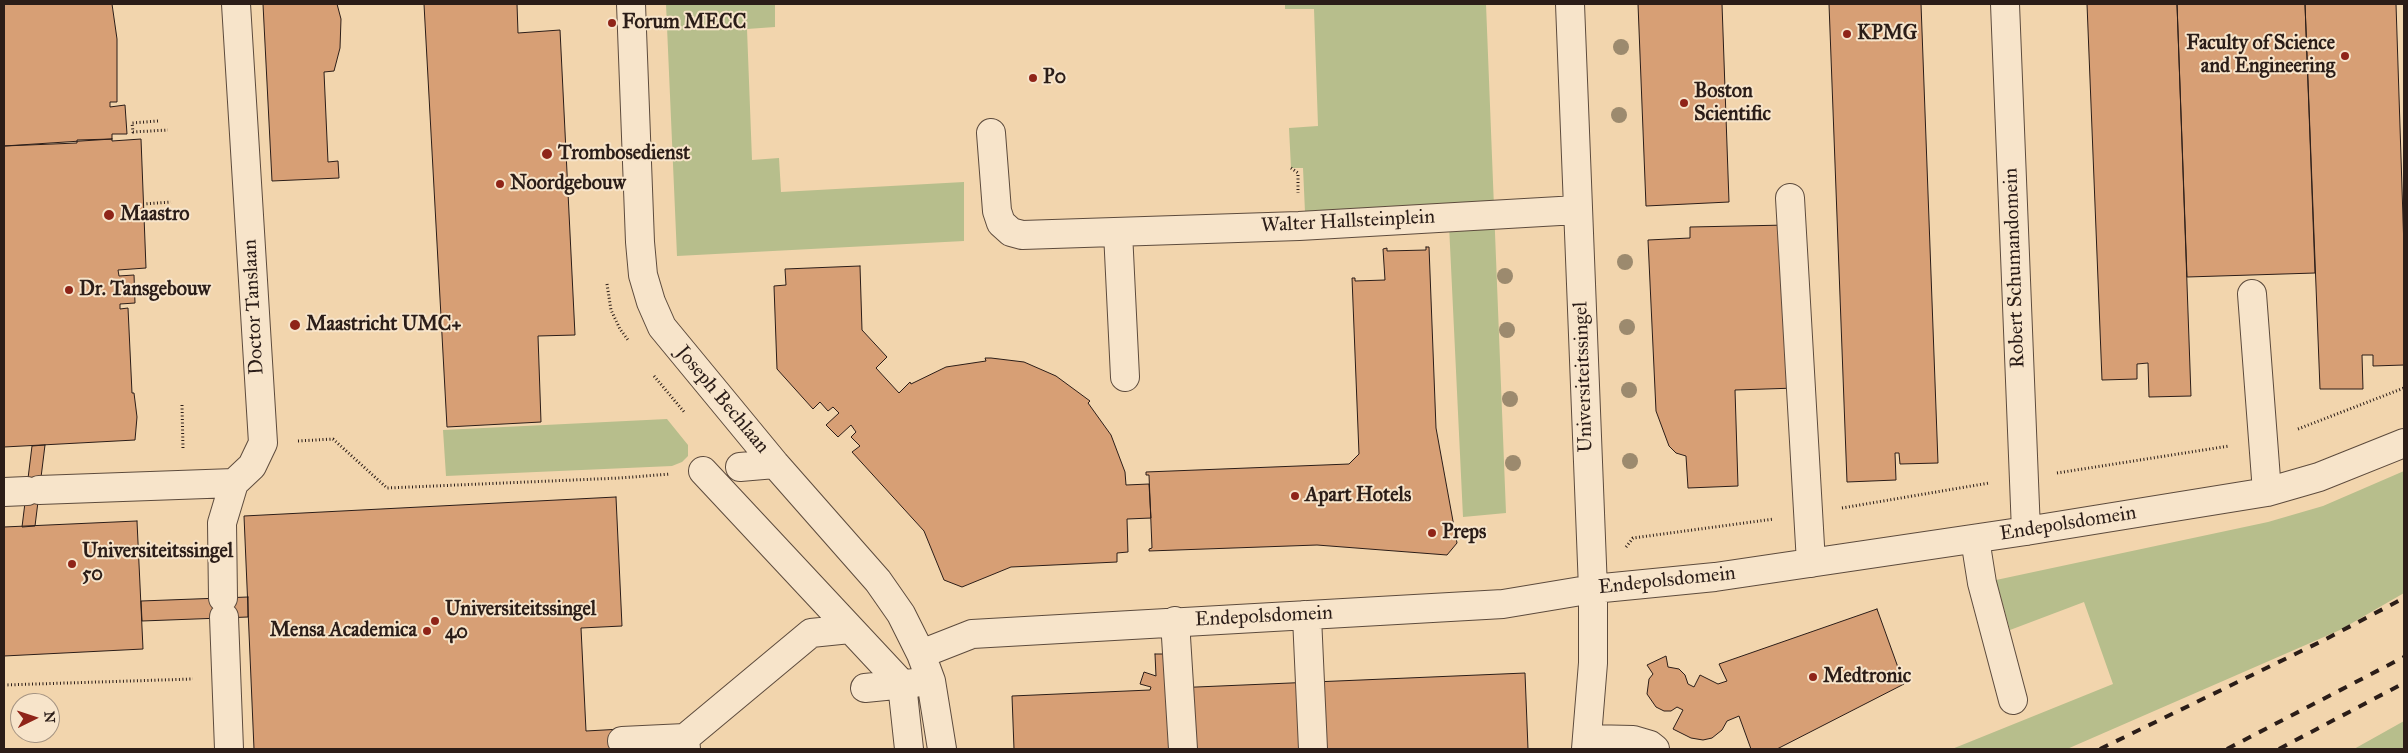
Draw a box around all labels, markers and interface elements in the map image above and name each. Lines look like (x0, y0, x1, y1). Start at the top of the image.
place label: Forum MECC (622, 11, 746, 35)
marker: Forum MECC (606, 17, 618, 29)
place label: KPMG (1857, 22, 1917, 46)
marker: KPMG (1841, 28, 1853, 40)
place label: Faculty of Science and Engineering (2186, 32, 2335, 79)
marker: Faculty of Science and Engineering (2339, 50, 2351, 62)
place label: P0 (1043, 66, 1066, 90)
marker: P0 (1027, 72, 1039, 84)
place label: Boston Scientific (1694, 80, 1771, 127)
marker: Boston Scientific (1678, 97, 1690, 109)
place label: Trombosedienst (558, 142, 690, 166)
marker: Trombosedienst (540, 147, 554, 161)
street label: Robert Schumandomein (2000, 167, 2030, 369)
place label: Noordgebouw (510, 172, 626, 196)
marker: Noordgebouw (494, 178, 506, 190)
place label: Maastro (120, 203, 190, 227)
street label: Walter Hallsteinplein (1260, 205, 1436, 239)
marker: Maastro (102, 208, 116, 222)
street label: Doctor Tanslaan (238, 239, 270, 375)
place label: Dr. Tansgebouw (79, 278, 211, 302)
marker: Dr. Tansgebouw (63, 284, 75, 296)
street label: Universiteitssingel (1569, 301, 1599, 453)
place label: Maastricht UMC+ (306, 313, 461, 337)
marker: Maastricht UMC+ (288, 318, 302, 332)
street label: Joseph Bechlaan (670, 341, 774, 459)
place label: Apart Hotels (1305, 484, 1411, 508)
marker: Apart Hotels (1289, 490, 1301, 502)
street label: Endepolsdomein (1998, 501, 2138, 547)
place label: Preps (1442, 521, 1486, 545)
marker: Preps (1426, 527, 1438, 539)
place label: Universiteitssingel 50 (82, 540, 233, 587)
marker: Universiteitssingel 50 (66, 558, 78, 570)
street label: Endepolsdomein (1597, 562, 1737, 600)
place label: Universiteitssingel 40 (445, 598, 596, 645)
street label: Endepolsdomein (1194, 601, 1334, 633)
marker: Universiteitssingel 40 (429, 615, 441, 627)
place label: Mensa Academica (270, 619, 417, 643)
marker: Mensa Academica (421, 625, 433, 637)
place label: Medtronic (1823, 665, 1911, 689)
marker: Medtronic (1807, 671, 1819, 683)
north arrow (10, 693, 60, 743)
text: N (41, 710, 58, 724)

